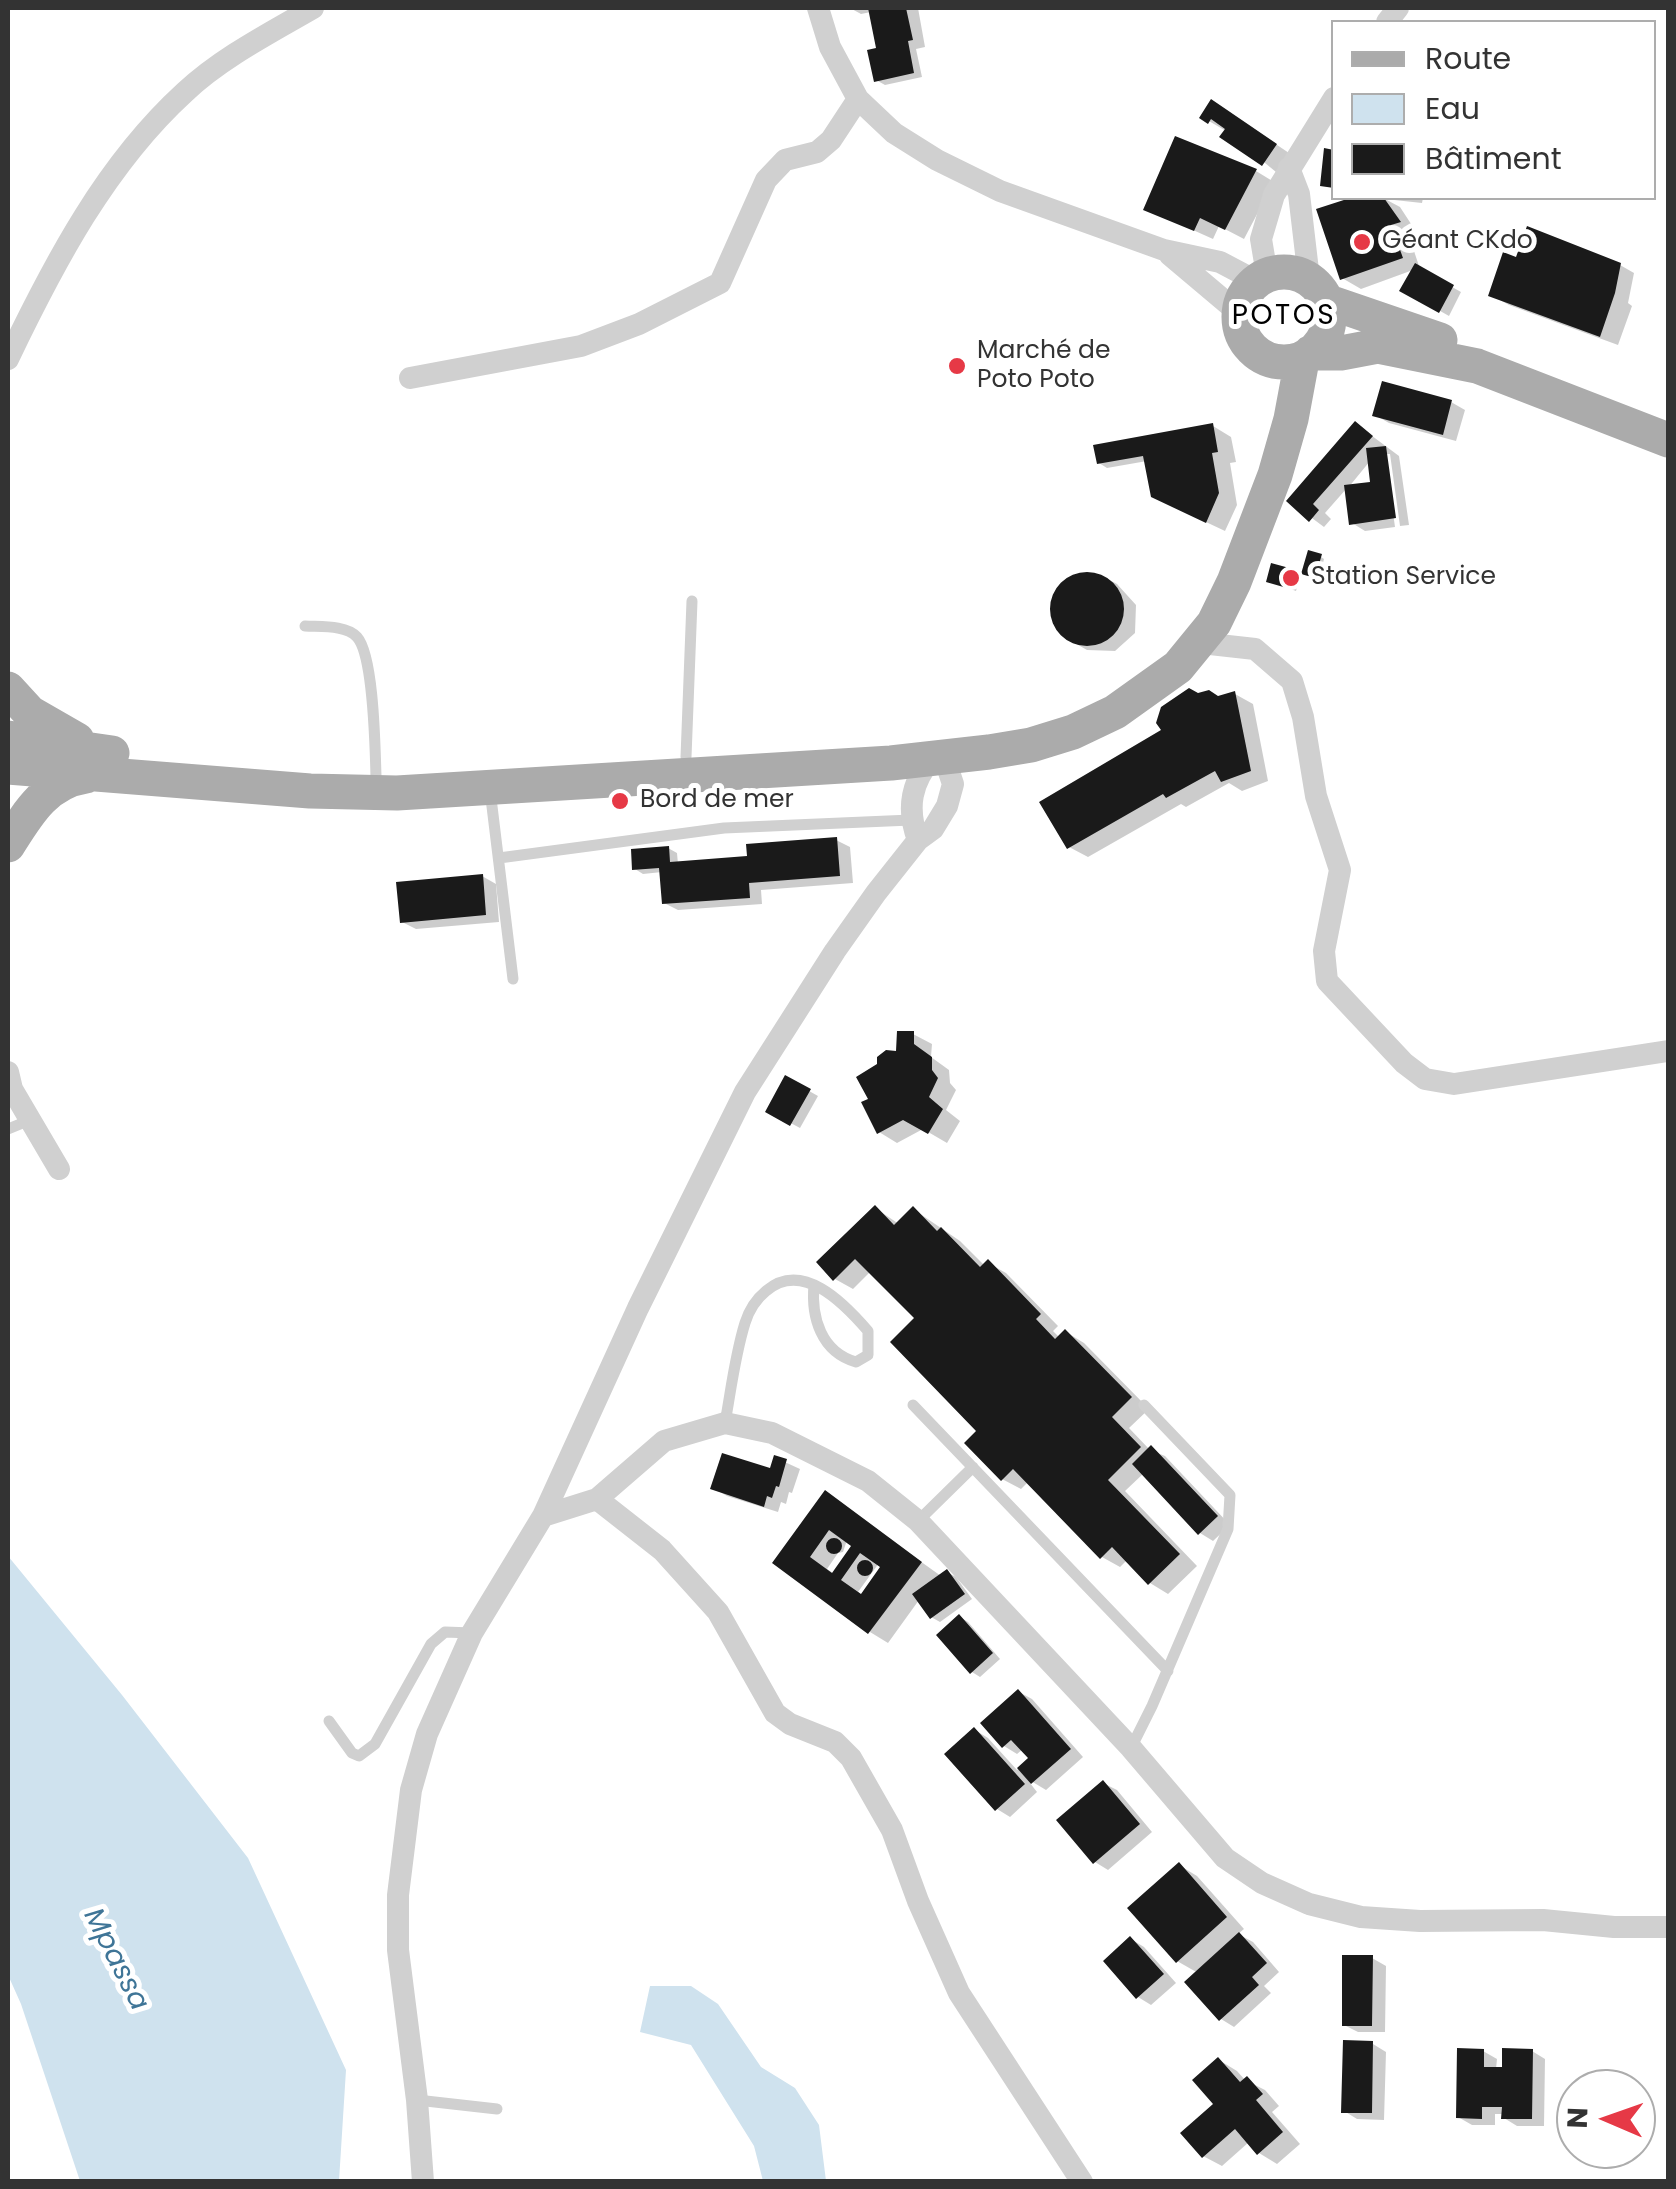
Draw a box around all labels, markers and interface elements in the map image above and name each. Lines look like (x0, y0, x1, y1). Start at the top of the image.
legend (1331, 20, 1656, 200)
text: Route (1425, 37, 1511, 80)
text: Eau (1425, 87, 1480, 130)
text: Bâtiment (1425, 137, 1562, 180)
place label: Géant CKdo (1382, 227, 1533, 257)
marker: Géant CKdo (1351, 231, 1373, 253)
district label: POTOS (1232, 300, 1336, 334)
place label: Marché de Poto Poto (977, 337, 1110, 396)
marker: Marché de Poto Poto (946, 355, 968, 377)
place label: Station Service (1311, 563, 1496, 593)
marker: Station Service (1280, 567, 1302, 589)
place label: Bord de mer (640, 786, 794, 816)
marker: Bord de mer (609, 790, 631, 812)
water label: Mpassa (75, 1903, 155, 2017)
north arrow (1556, 2069, 1656, 2169)
text: N (1558, 2107, 1597, 2129)

